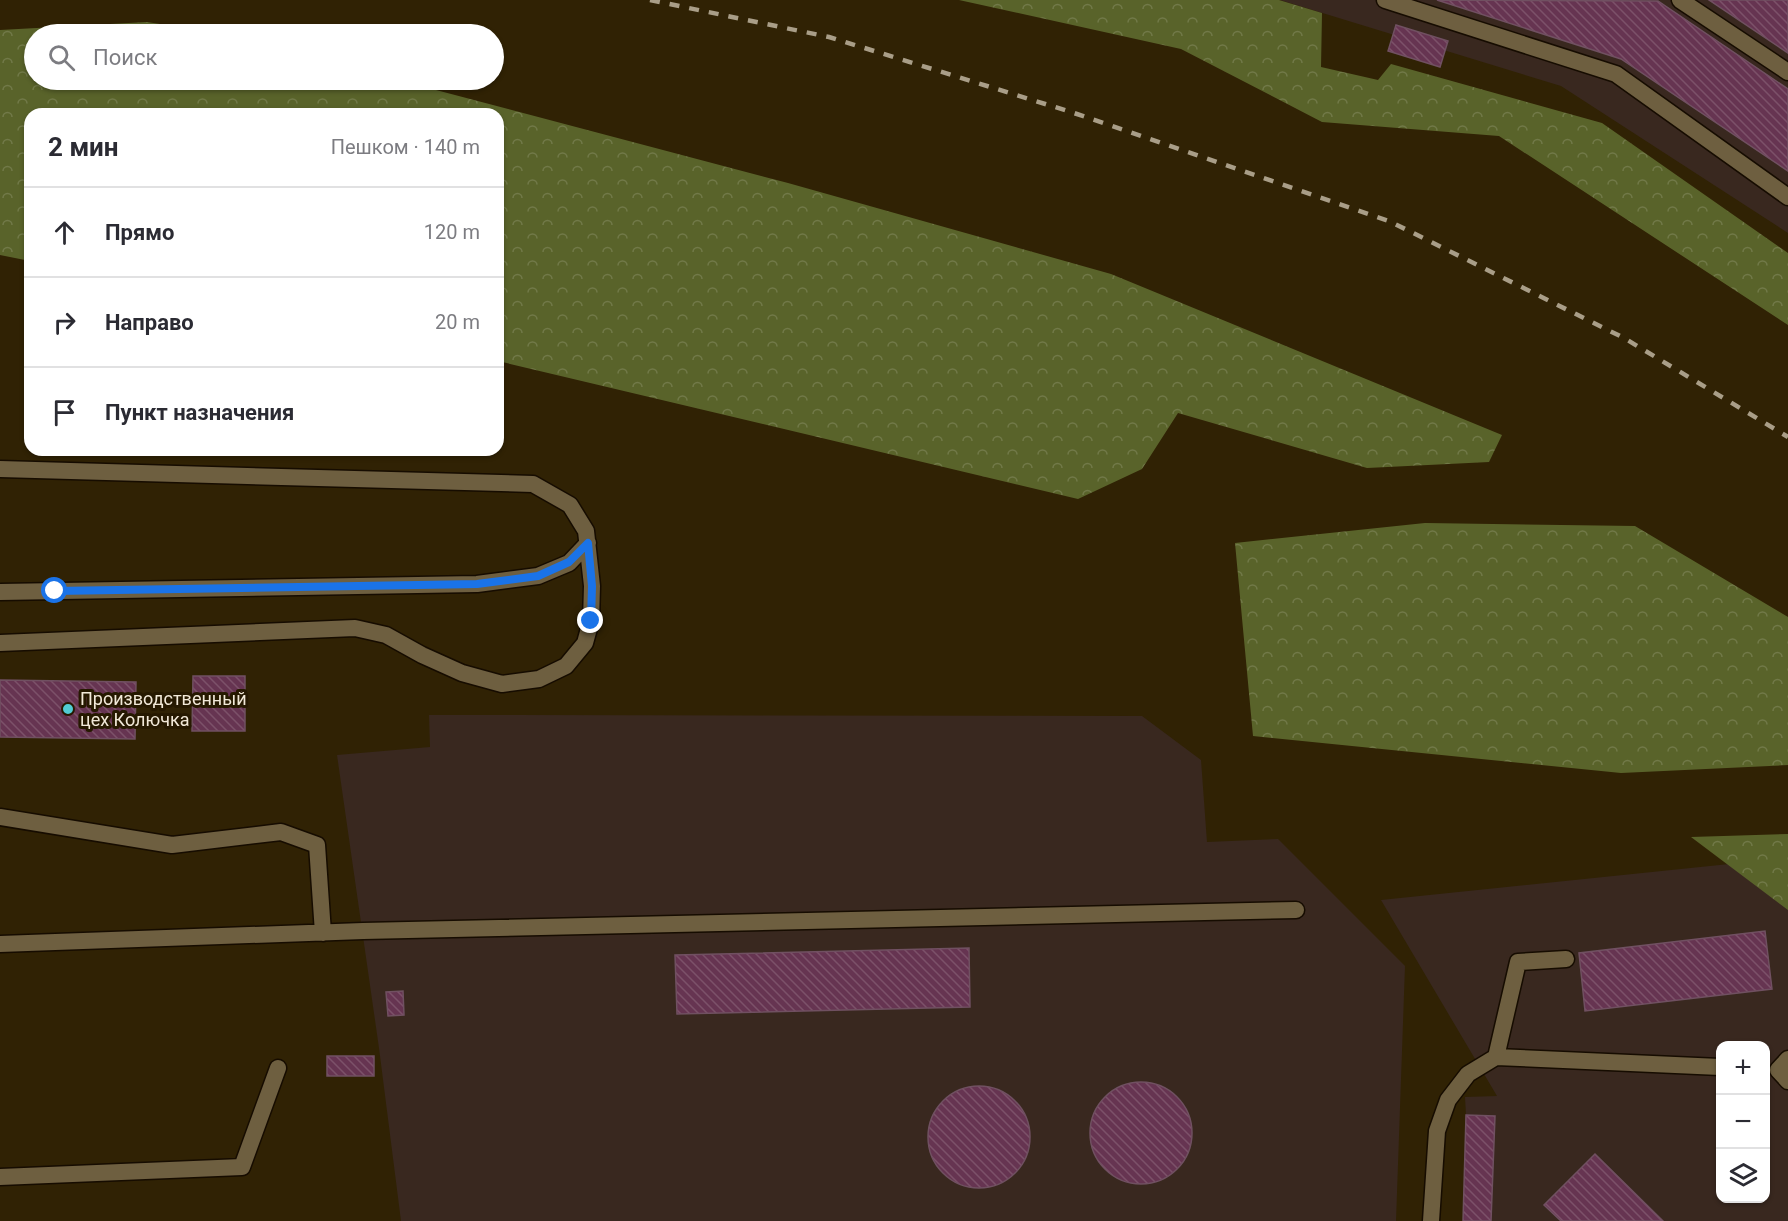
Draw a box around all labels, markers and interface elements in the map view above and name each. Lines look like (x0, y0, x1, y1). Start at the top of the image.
search box (24, 24, 504, 90)
icon: search (45, 41, 78, 74)
text: Поиск (93, 45, 157, 70)
text: 2 мин (48, 132, 119, 162)
text: Пешком · 140 m (331, 135, 480, 159)
icon: ahead (48, 216, 81, 249)
text: Прямо (105, 220, 174, 245)
text: 120 m (424, 220, 480, 244)
icon: right (48, 306, 81, 339)
text: Направо (105, 310, 194, 335)
text: 20 m (435, 310, 480, 334)
icon: arrive (48, 396, 81, 429)
text: Пункт назначения (105, 400, 294, 425)
route start (41, 577, 67, 603)
route end (577, 607, 603, 633)
place label: Производственный цех Колючка (80, 688, 247, 730)
marker: Производственный цех Колючка (61, 702, 75, 716)
map controls (1716, 1041, 1770, 1203)
button: + (1716, 1041, 1770, 1095)
button: − (1716, 1095, 1770, 1149)
button: layers (1716, 1149, 1770, 1203)

